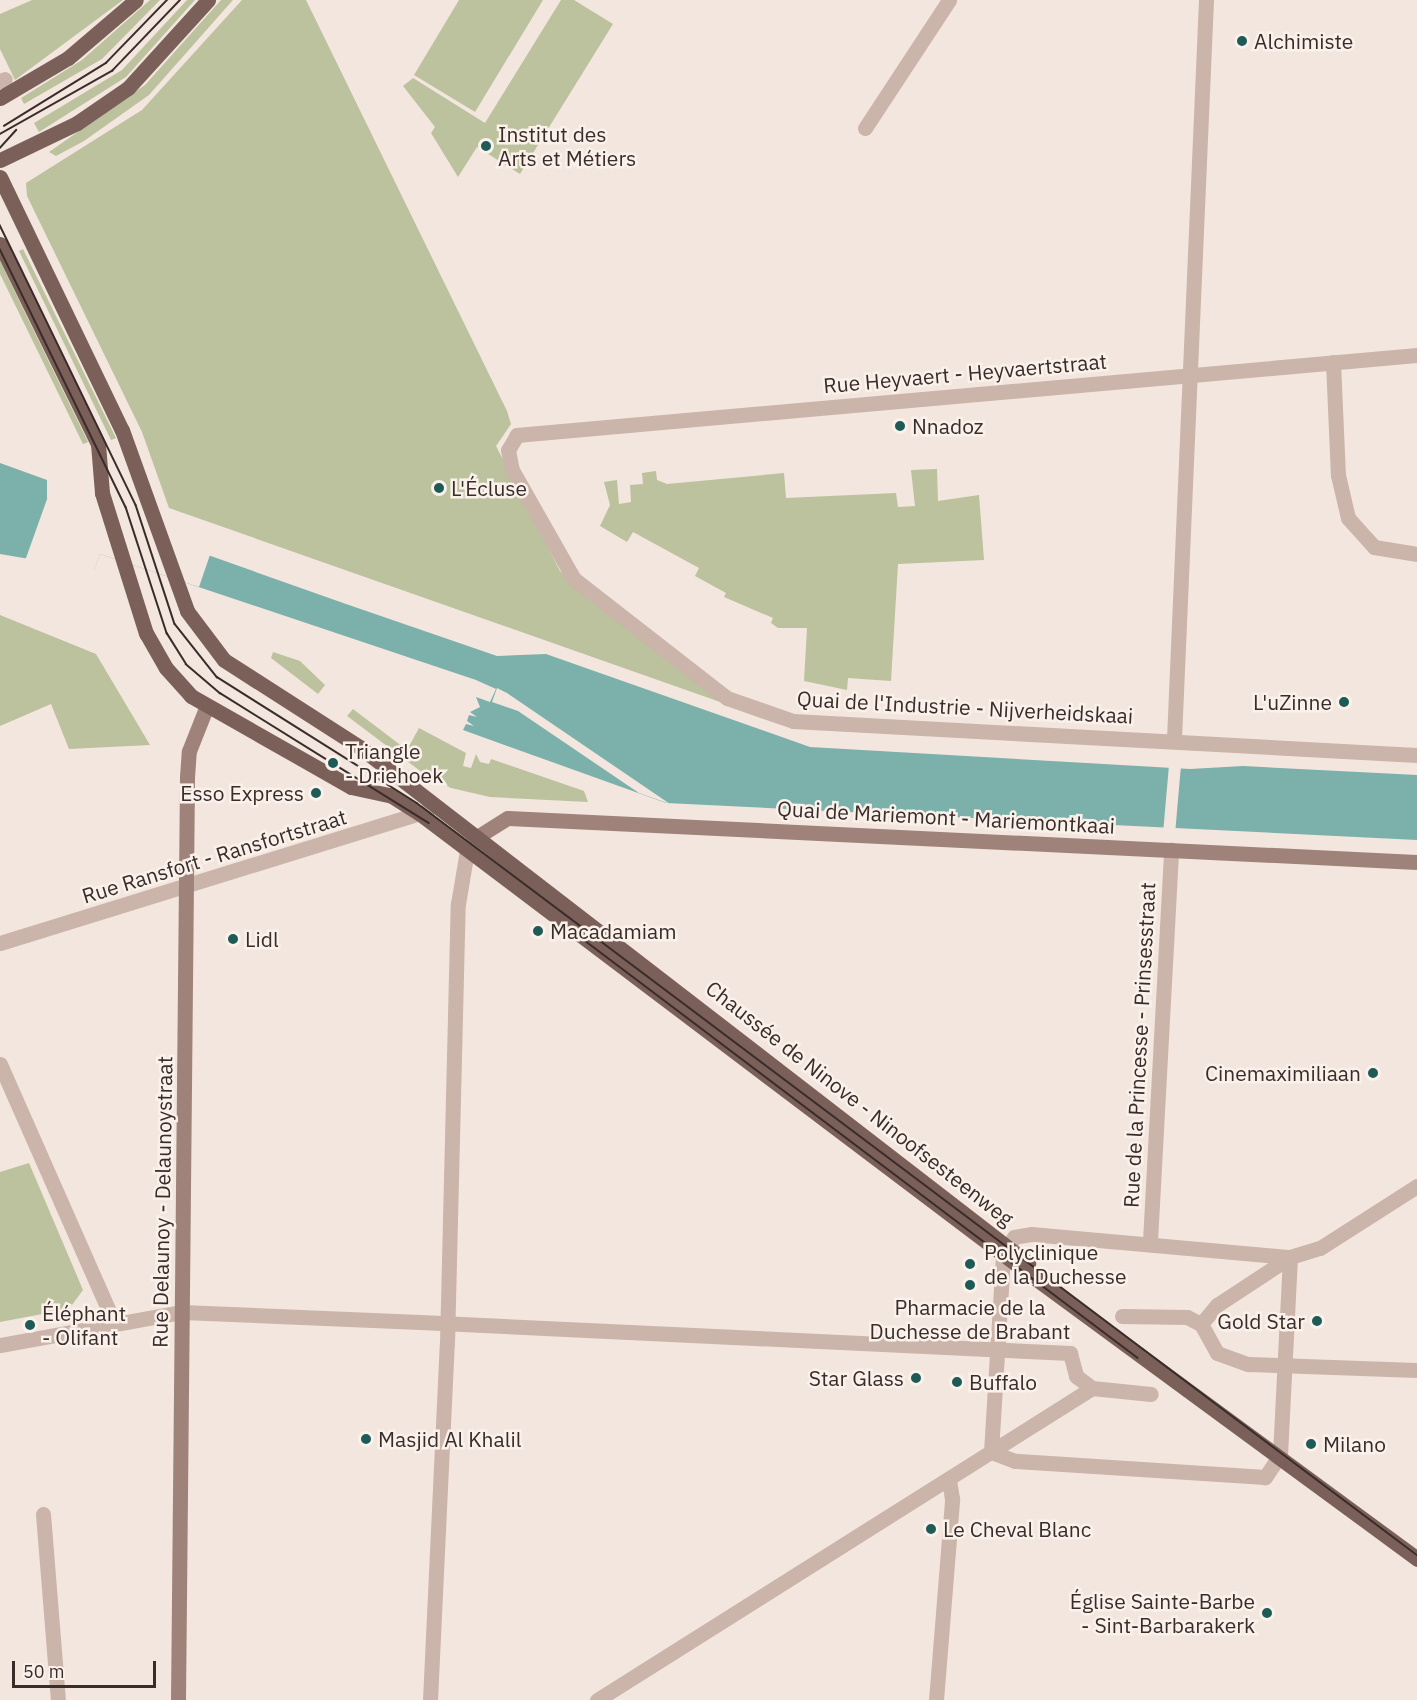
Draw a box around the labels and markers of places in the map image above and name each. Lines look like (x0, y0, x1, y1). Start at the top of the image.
place label: Alchimiste (1254, 28, 1353, 54)
marker: Alchimiste (1235, 34, 1249, 48)
place label: Institut des Arts et Métiers (498, 121, 636, 171)
marker: Institut des Arts et Métiers (479, 139, 493, 153)
place label: Nnadoz (912, 413, 984, 439)
marker: Nnadoz (893, 419, 907, 433)
place label: L'Écluse (451, 475, 527, 501)
marker: L'Écluse (432, 481, 446, 495)
place label: L'uZinne (1253, 689, 1332, 715)
marker: L'uZinne (1337, 695, 1351, 709)
place label: Triangle - Driehoek (345, 738, 443, 788)
marker: Triangle - Driehoek (326, 756, 340, 770)
place label: Esso Express (180, 780, 304, 806)
marker: Esso Express (309, 786, 323, 800)
place label: Macadamiam (550, 918, 677, 944)
marker: Macadamiam (531, 924, 545, 938)
place label: Lidl (245, 926, 279, 952)
marker: Lidl (226, 932, 240, 946)
place label: Cinemaximiliaan (1205, 1060, 1361, 1086)
marker: Cinemaximiliaan (1366, 1066, 1380, 1080)
place label: Polyclinique de la Duchesse (984, 1239, 1126, 1289)
marker: Polyclinique de la Duchesse (961, 1255, 979, 1273)
marker: Pharmacie de la Duchesse de Brabant (963, 1278, 977, 1292)
place label: Pharmacie de la Duchesse de Brabant (870, 1294, 1070, 1344)
place label: Éléphant - Olifant (42, 1300, 126, 1350)
place label: Gold Star (1217, 1308, 1305, 1334)
marker: Gold Star (1310, 1314, 1324, 1328)
marker: Éléphant - Olifant (23, 1318, 37, 1332)
place label: Star Glass (809, 1365, 904, 1391)
place label: Buffalo (969, 1369, 1037, 1395)
marker: Star Glass (909, 1371, 923, 1385)
marker: Buffalo (950, 1375, 964, 1389)
place label: Masjid Al Khalil (378, 1426, 521, 1452)
place label: Milano (1323, 1431, 1386, 1457)
marker: Masjid Al Khalil (359, 1432, 373, 1446)
marker: Milano (1304, 1437, 1318, 1451)
place label: Le Cheval Blanc (943, 1516, 1091, 1542)
marker: Le Cheval Blanc (924, 1522, 938, 1536)
place label: Église Sainte-Barbe - Sint-Barbarakerk (1070, 1588, 1255, 1638)
marker: Église Sainte-Barbe - Sint-Barbarakerk (1260, 1606, 1274, 1620)

